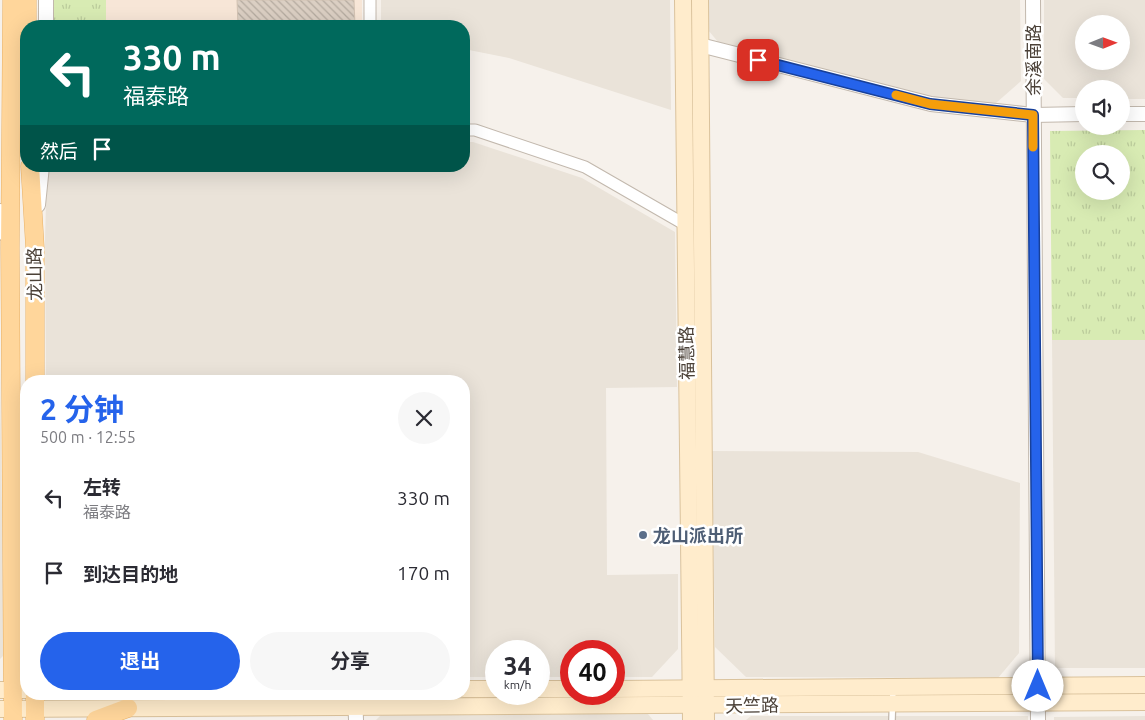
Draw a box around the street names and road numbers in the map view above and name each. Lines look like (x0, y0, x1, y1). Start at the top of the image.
street label: 余溪南路 (1023, 24, 1043, 96)
street label: 龙山路 (24, 247, 44, 301)
street label: 福慧路 (676, 326, 696, 380)
street label: 天竺路 (725, 695, 779, 715)

